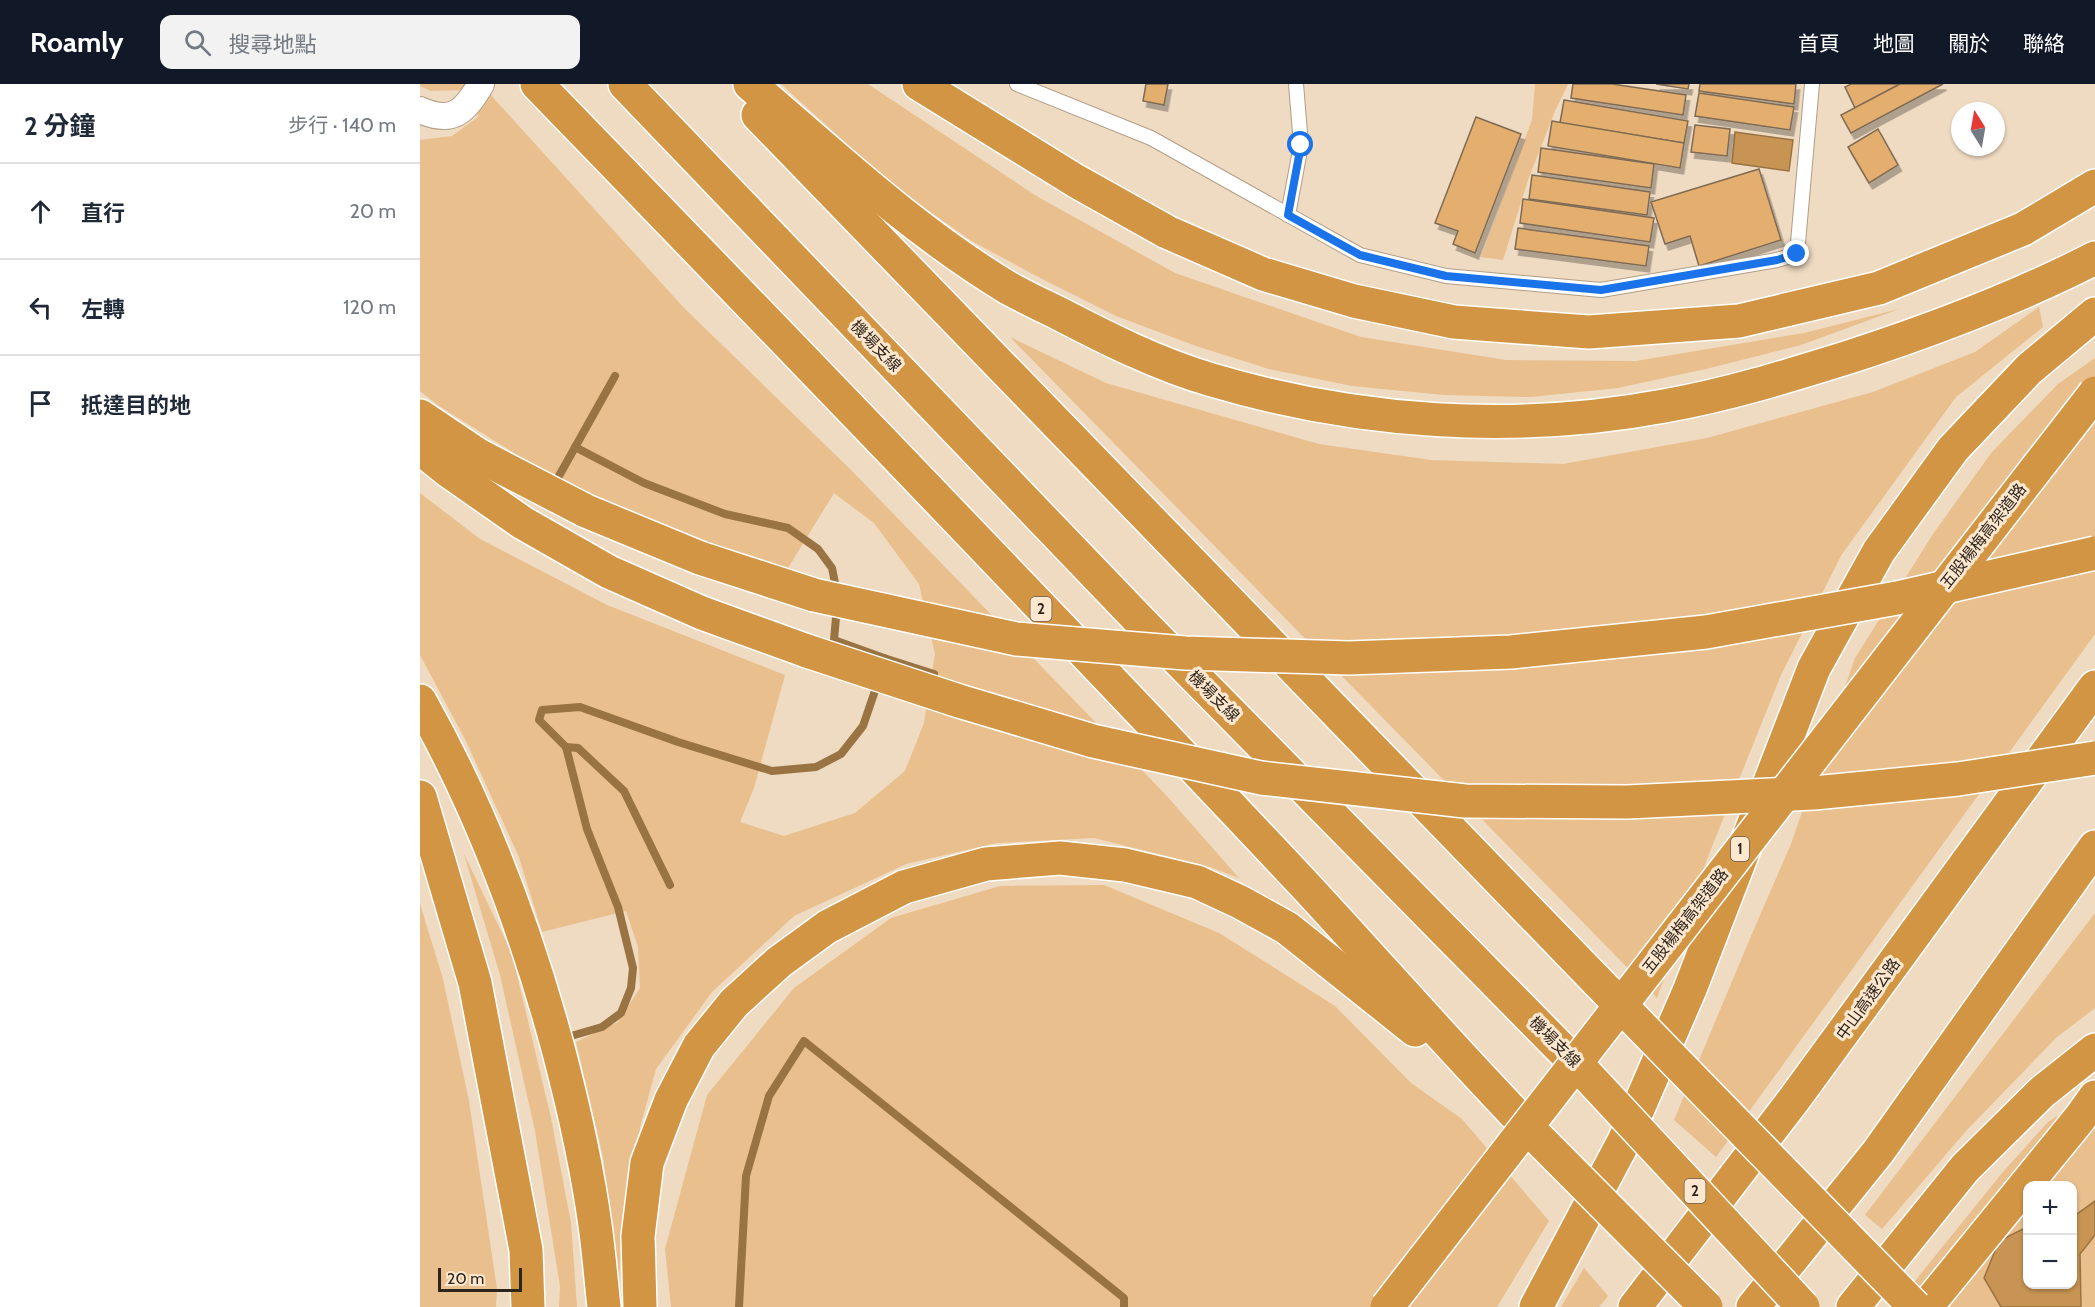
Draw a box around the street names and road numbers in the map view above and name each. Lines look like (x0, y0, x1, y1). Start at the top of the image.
street label: 機場支線 (847, 316, 905, 376)
street label: 五股楊梅高架道路 (1936, 480, 2030, 592)
road number: 2 (1030, 597, 1052, 621)
street label: 機場支線 (1185, 667, 1243, 725)
road number: 1 (1731, 837, 1749, 861)
street label: 五股楊梅高架道路 (1638, 865, 1732, 977)
street label: 中山高速公路 (1832, 955, 1904, 1043)
street label: 機場支線 (1526, 1013, 1584, 1071)
road number: 2 (1684, 1179, 1706, 1203)

